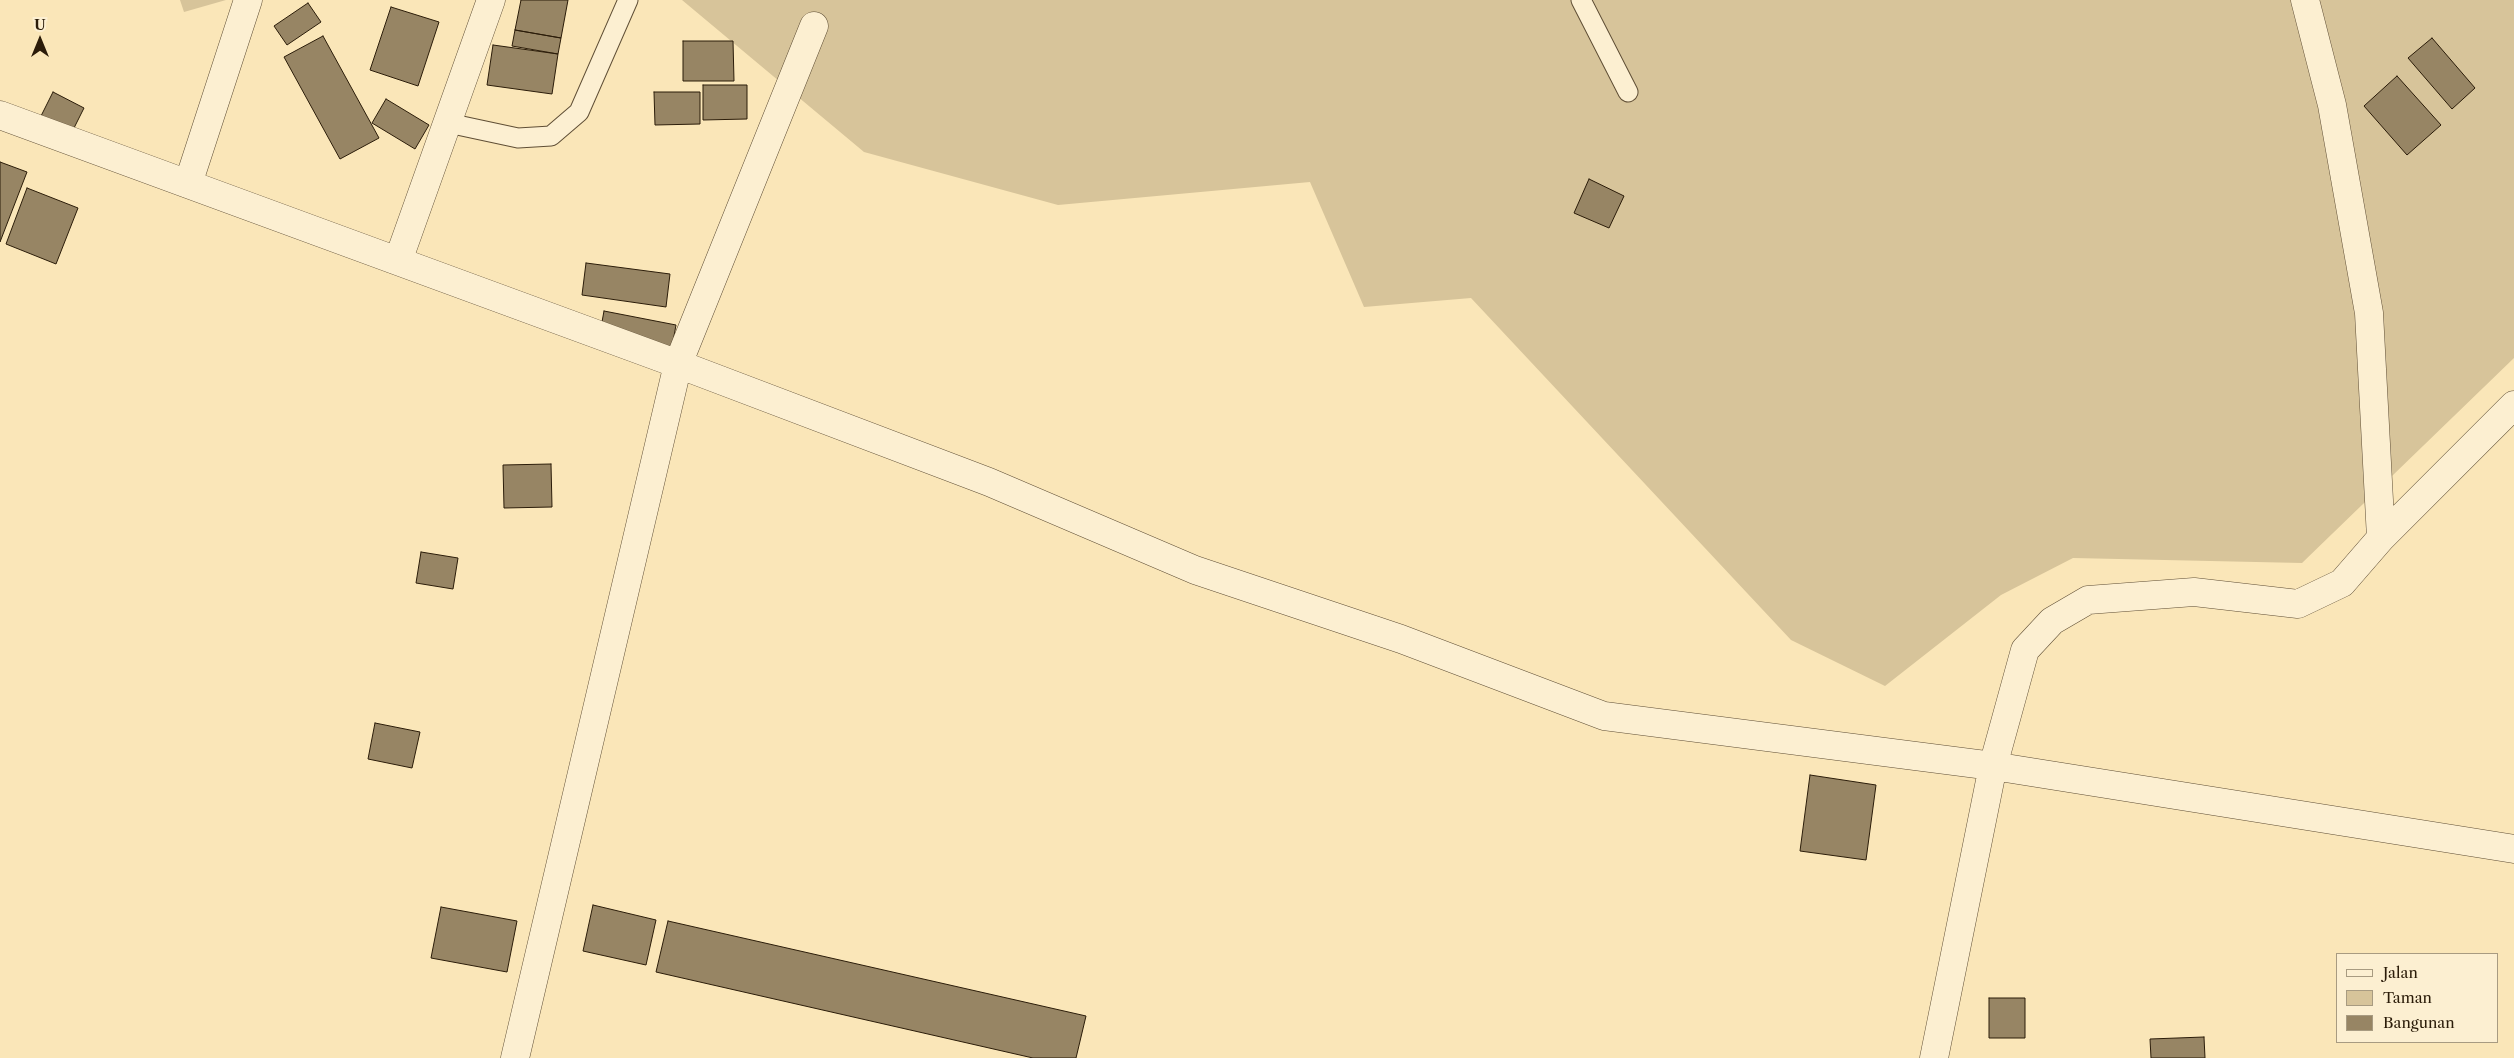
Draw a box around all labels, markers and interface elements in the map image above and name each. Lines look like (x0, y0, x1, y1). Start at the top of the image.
north arrow (15, 15, 65, 65)
text: U (34, 16, 46, 34)
legend (2336, 953, 2499, 1043)
text: Jalan (2383, 963, 2418, 982)
text: Taman (2383, 988, 2432, 1007)
text: Bangunan (2383, 1013, 2455, 1032)

